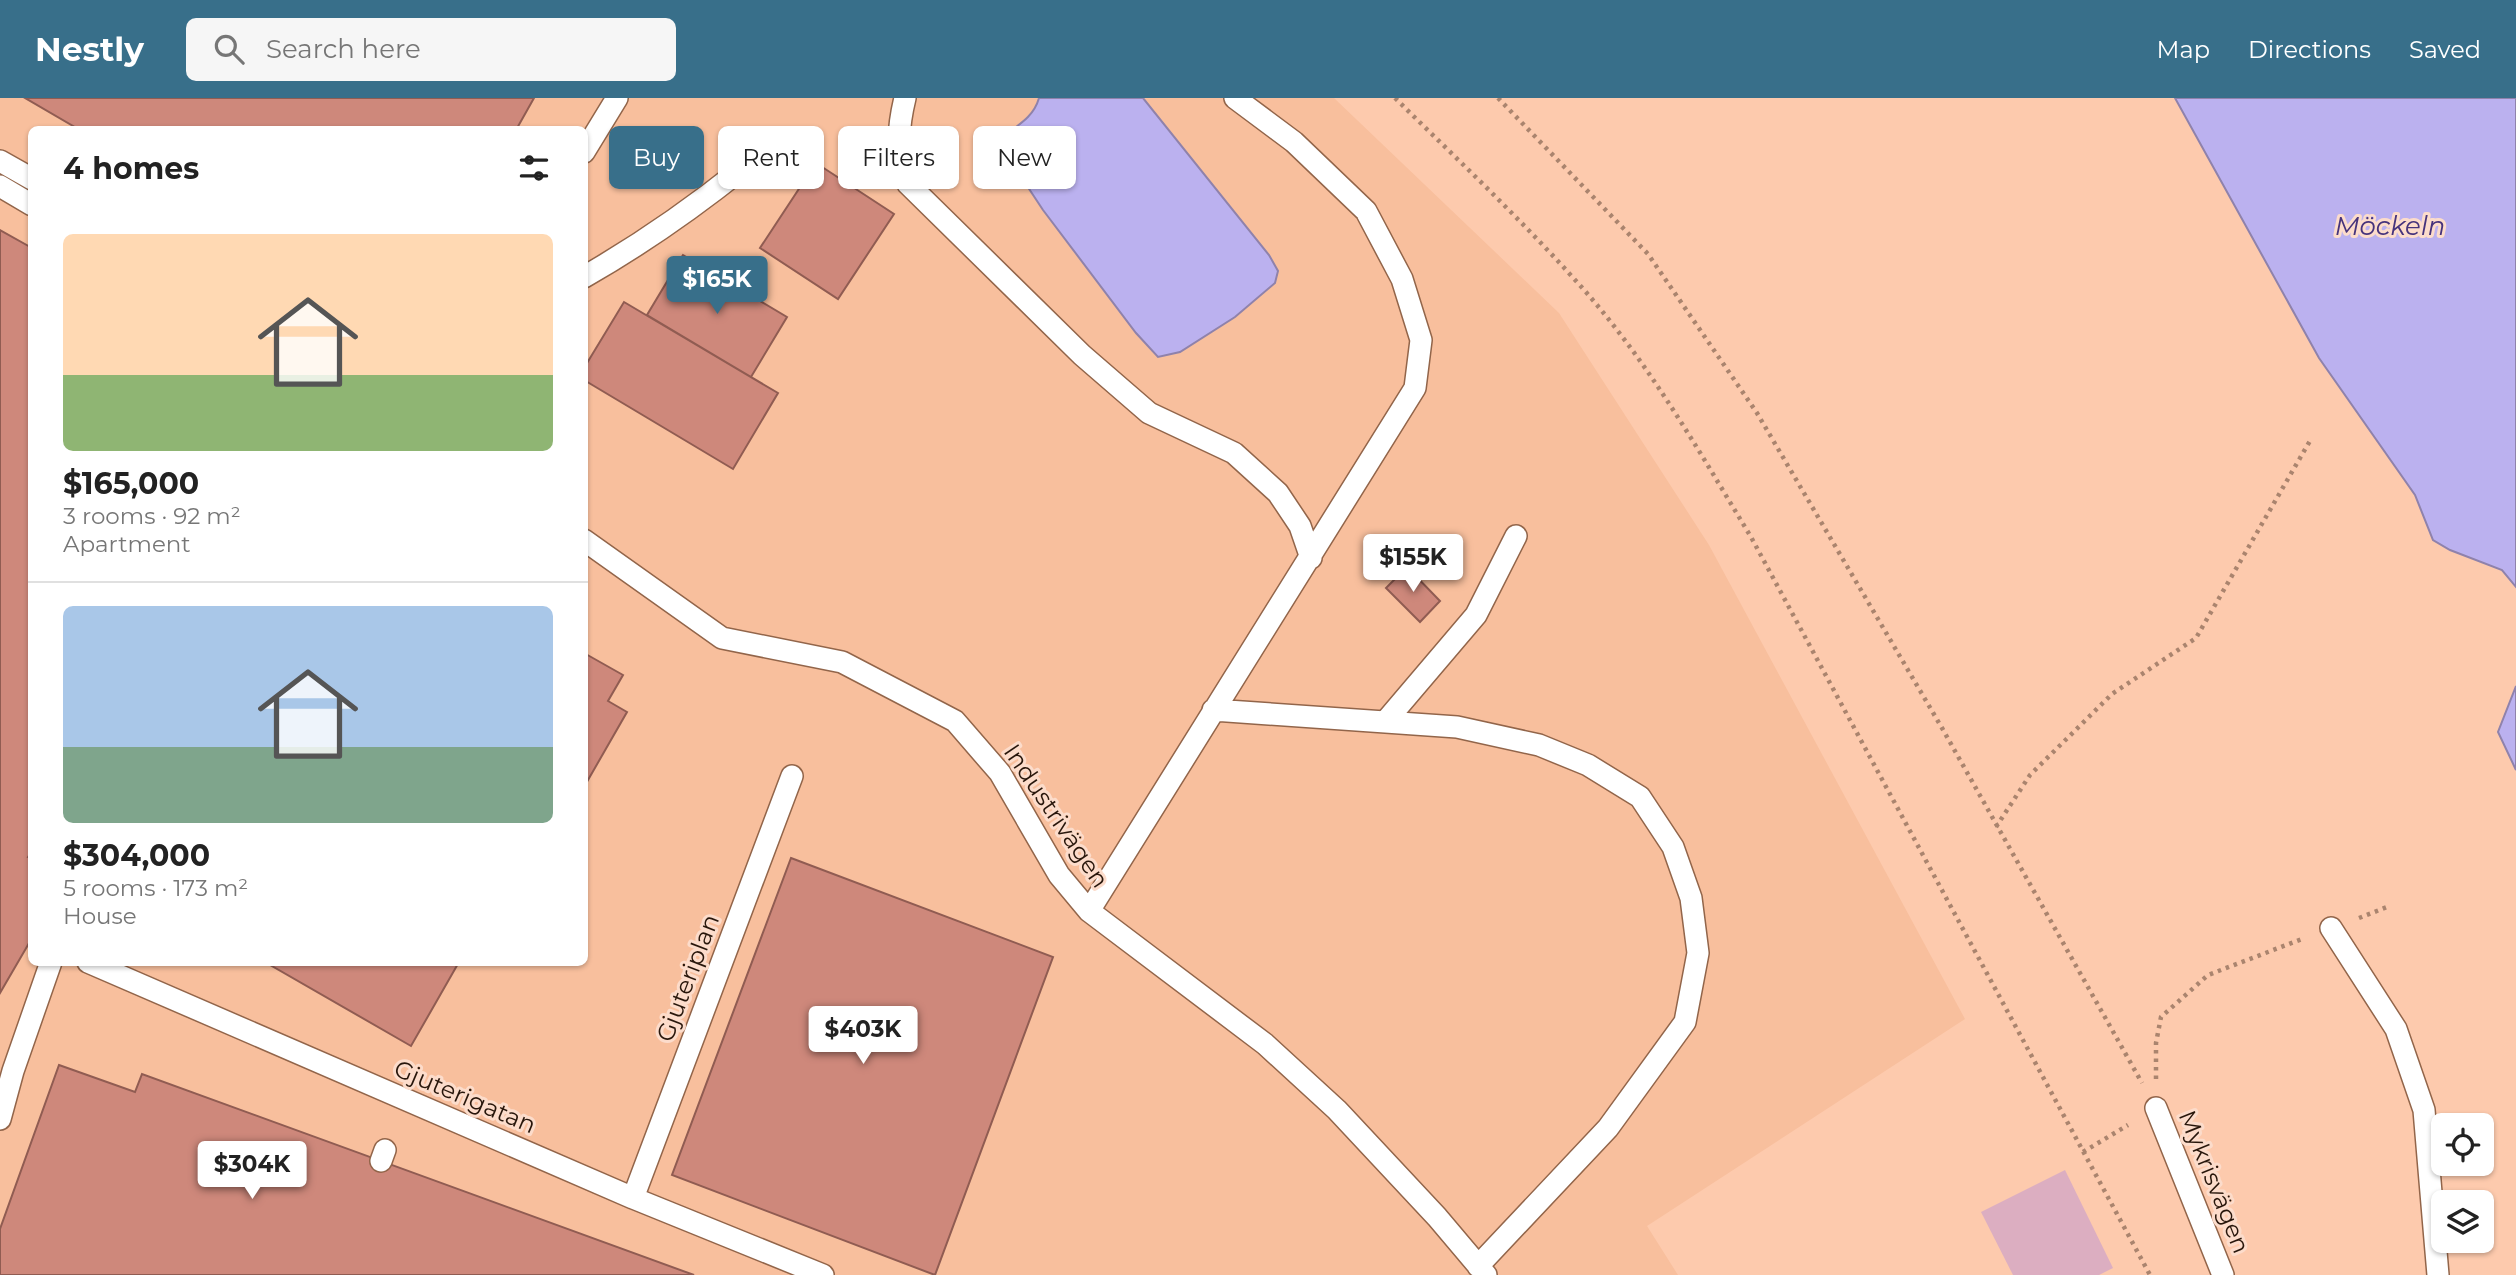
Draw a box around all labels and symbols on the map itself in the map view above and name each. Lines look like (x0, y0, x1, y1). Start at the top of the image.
water label: Möckeln (2335, 210, 2445, 242)
pin: $165K (668, 256, 766, 316)
pin: $155K (1364, 534, 1462, 594)
street label: Industrivägen (998, 738, 1115, 893)
street label: Gjuteriplan (650, 910, 725, 1046)
pin: $403K (814, 1006, 912, 1066)
street label: Gjuterigatan (390, 1054, 540, 1139)
street label: Mykrisvägen (2173, 1106, 2256, 1257)
pin: $304K (203, 1142, 301, 1201)

